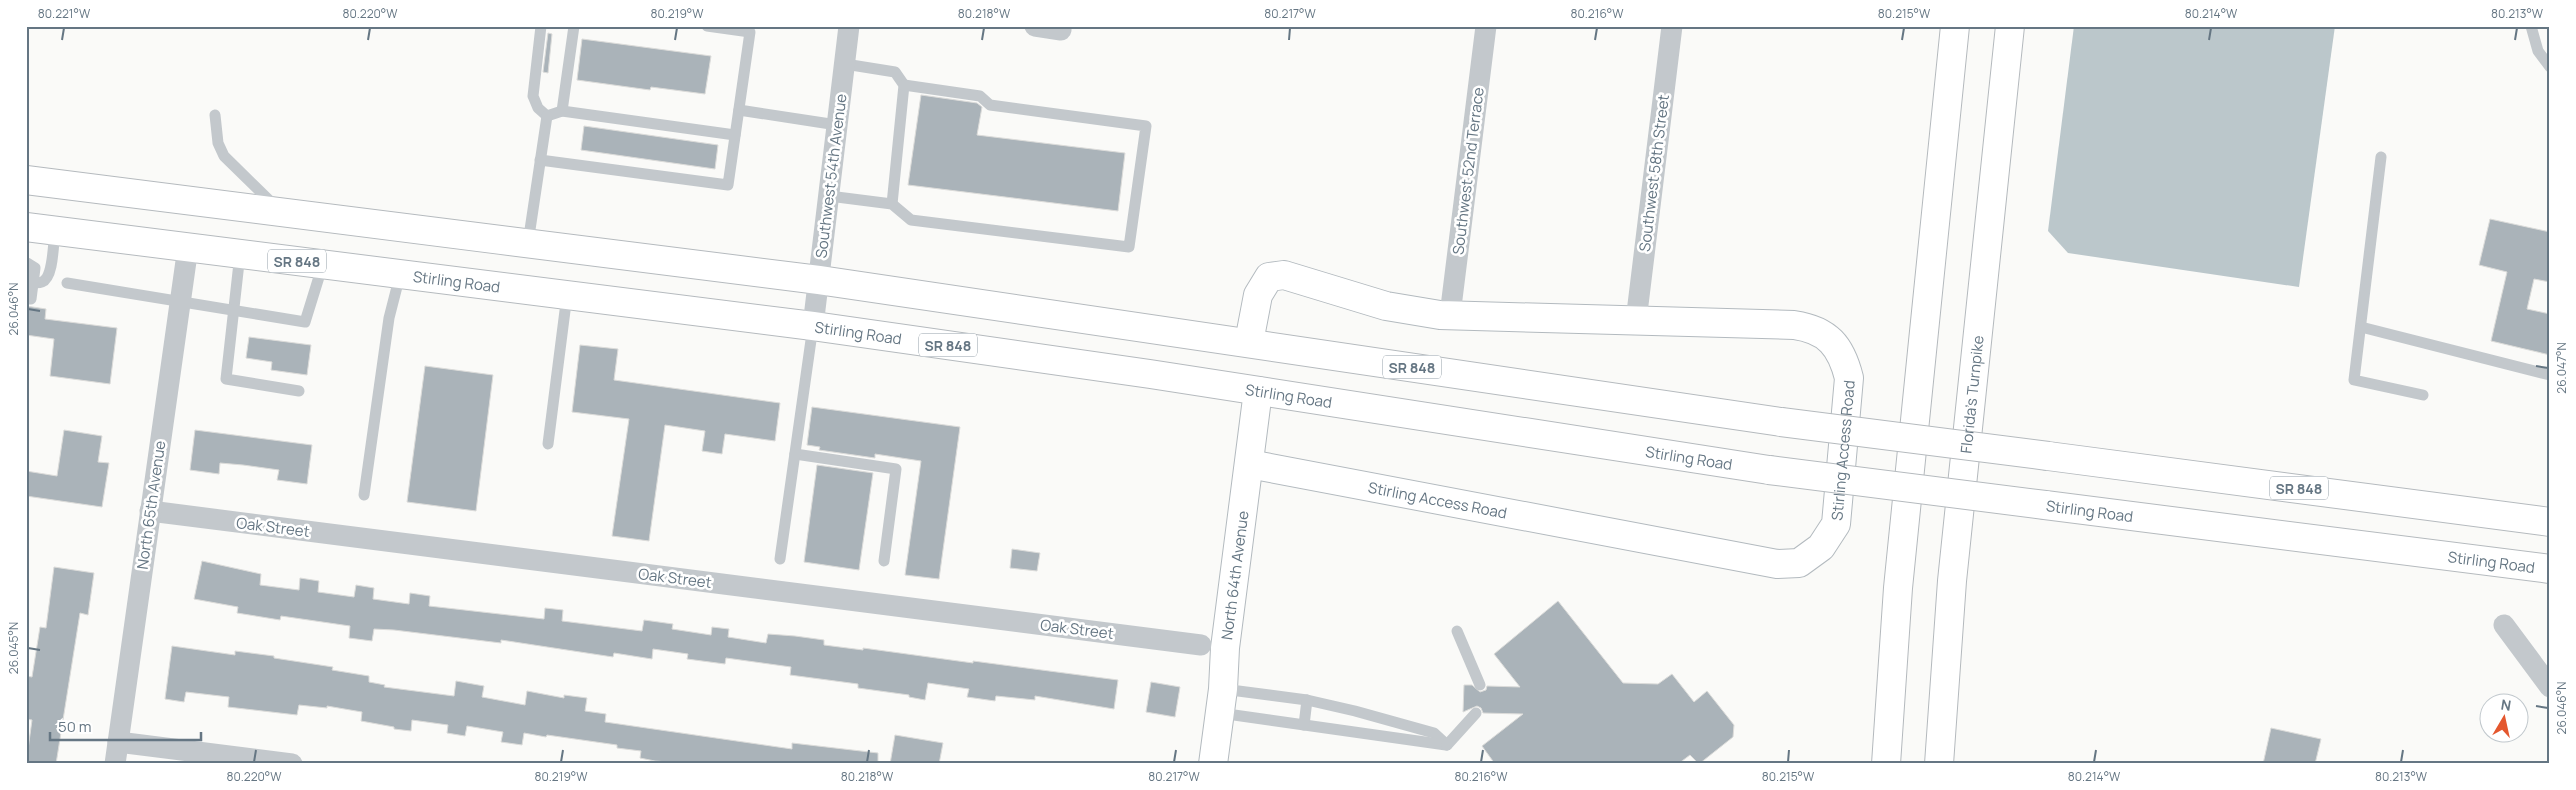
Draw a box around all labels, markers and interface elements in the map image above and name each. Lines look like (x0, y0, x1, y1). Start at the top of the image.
text: 80.221°W (38, 5, 91, 22)
text: 80.220°W (343, 5, 398, 22)
text: 80.219°W (651, 5, 704, 22)
text: 80.218°W (958, 5, 1011, 22)
text: 80.217°W (1264, 5, 1317, 22)
text: 80.216°W (1571, 5, 1624, 22)
text: 80.215°W (1878, 5, 1931, 22)
text: 80.214°W (2185, 5, 2238, 22)
text: 80.213°W (2491, 5, 2544, 22)
street label: Southwest 52nd Terrace (1447, 86, 1489, 256)
street label: Southwest 54th Avenue (810, 92, 852, 259)
street label: Southwest 58th Street (1634, 93, 1674, 253)
road number: SR 848 (268, 250, 326, 272)
street label: Stirling Road (412, 265, 501, 297)
text: 26.046°N (5, 283, 22, 335)
street label: Stirling Road (813, 316, 903, 349)
road number: SR 848 (919, 334, 977, 356)
street label: Florida's Turnpike (1955, 334, 1988, 455)
text: 26.047°N (2553, 342, 2570, 394)
road number: SR 848 (1383, 356, 1441, 378)
street label: Stirling Road (1244, 378, 1334, 413)
street label: Stirling Access Road (1826, 379, 1859, 521)
street label: North 65th Avenue (132, 439, 170, 571)
street label: Stirling Road (1644, 440, 1734, 475)
street label: Stirling Access Road (1367, 476, 1509, 523)
road number: SR 848 (2270, 476, 2328, 499)
street label: Stirling Road (2045, 495, 2134, 527)
street label: North 64th Avenue (1216, 509, 1253, 641)
street label: Oak Street (235, 512, 311, 542)
street label: Stirling Road (2447, 546, 2536, 578)
street label: Oak Street (637, 563, 713, 593)
street label: Oak Street (1039, 614, 1115, 644)
text: 26.045°N (5, 622, 22, 674)
text: 26.046°N (2553, 682, 2570, 734)
north arrow (2478, 692, 2528, 742)
text: N (2500, 694, 2513, 715)
scale bar (50, 710, 201, 742)
text: 50 m (58, 716, 92, 737)
text: 80.220°W (227, 768, 282, 785)
text: 80.219°W (535, 768, 588, 785)
text: 80.218°W (841, 768, 894, 785)
text: 80.217°W (1148, 768, 1201, 785)
text: 80.216°W (1455, 768, 1508, 785)
text: 80.215°W (1762, 768, 1815, 785)
text: 80.214°W (2068, 768, 2121, 785)
text: 80.213°W (2375, 768, 2428, 785)

